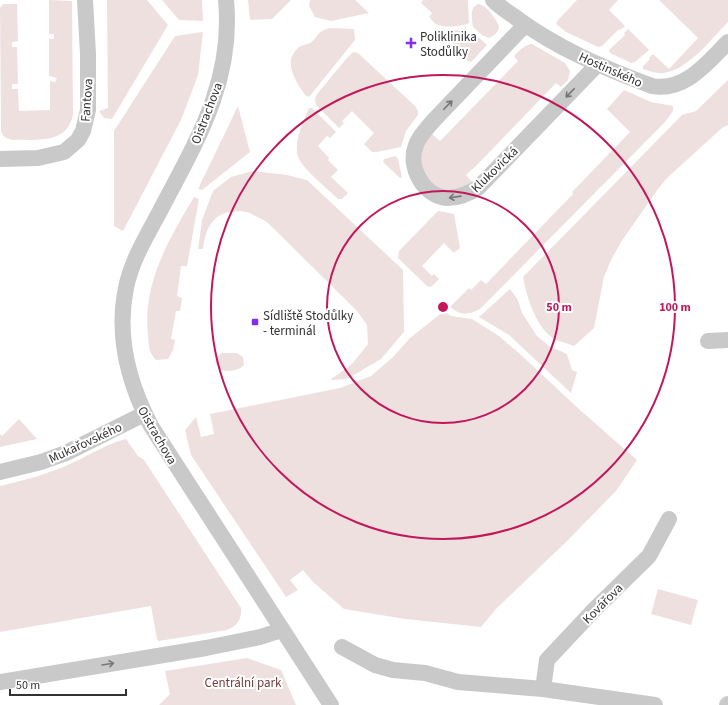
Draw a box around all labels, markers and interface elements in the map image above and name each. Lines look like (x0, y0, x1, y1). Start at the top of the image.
place label: Poliklinika Stodůlky (420, 28, 477, 61)
marker: Poliklinika Stodůlky (405, 37, 417, 49)
street label: Hostinského (576, 48, 645, 92)
street label: Fantova (77, 78, 97, 122)
street label: Oistrachova (187, 80, 227, 147)
one-way arrow (565, 88, 575, 98)
one-way arrow (444, 100, 453, 110)
street label: Klukovická (467, 143, 522, 197)
one-way arrow (448, 193, 461, 201)
text: 50 m (546, 299, 572, 316)
text: 100 m (659, 299, 691, 316)
centre of rings (436, 300, 450, 314)
place label: Sídliště Stodůlky - terminál (263, 307, 353, 340)
marker: Sídliště Stodůlky - terminál (250, 317, 260, 327)
street label: Oistrachova (133, 403, 181, 468)
street label: Mukařovského (46, 418, 125, 468)
street label: Kovářova (578, 579, 627, 628)
one-way arrow (101, 660, 114, 668)
scale bar (10, 671, 126, 697)
park label: Centrální park (205, 674, 282, 692)
text: 50 m (16, 677, 40, 694)

